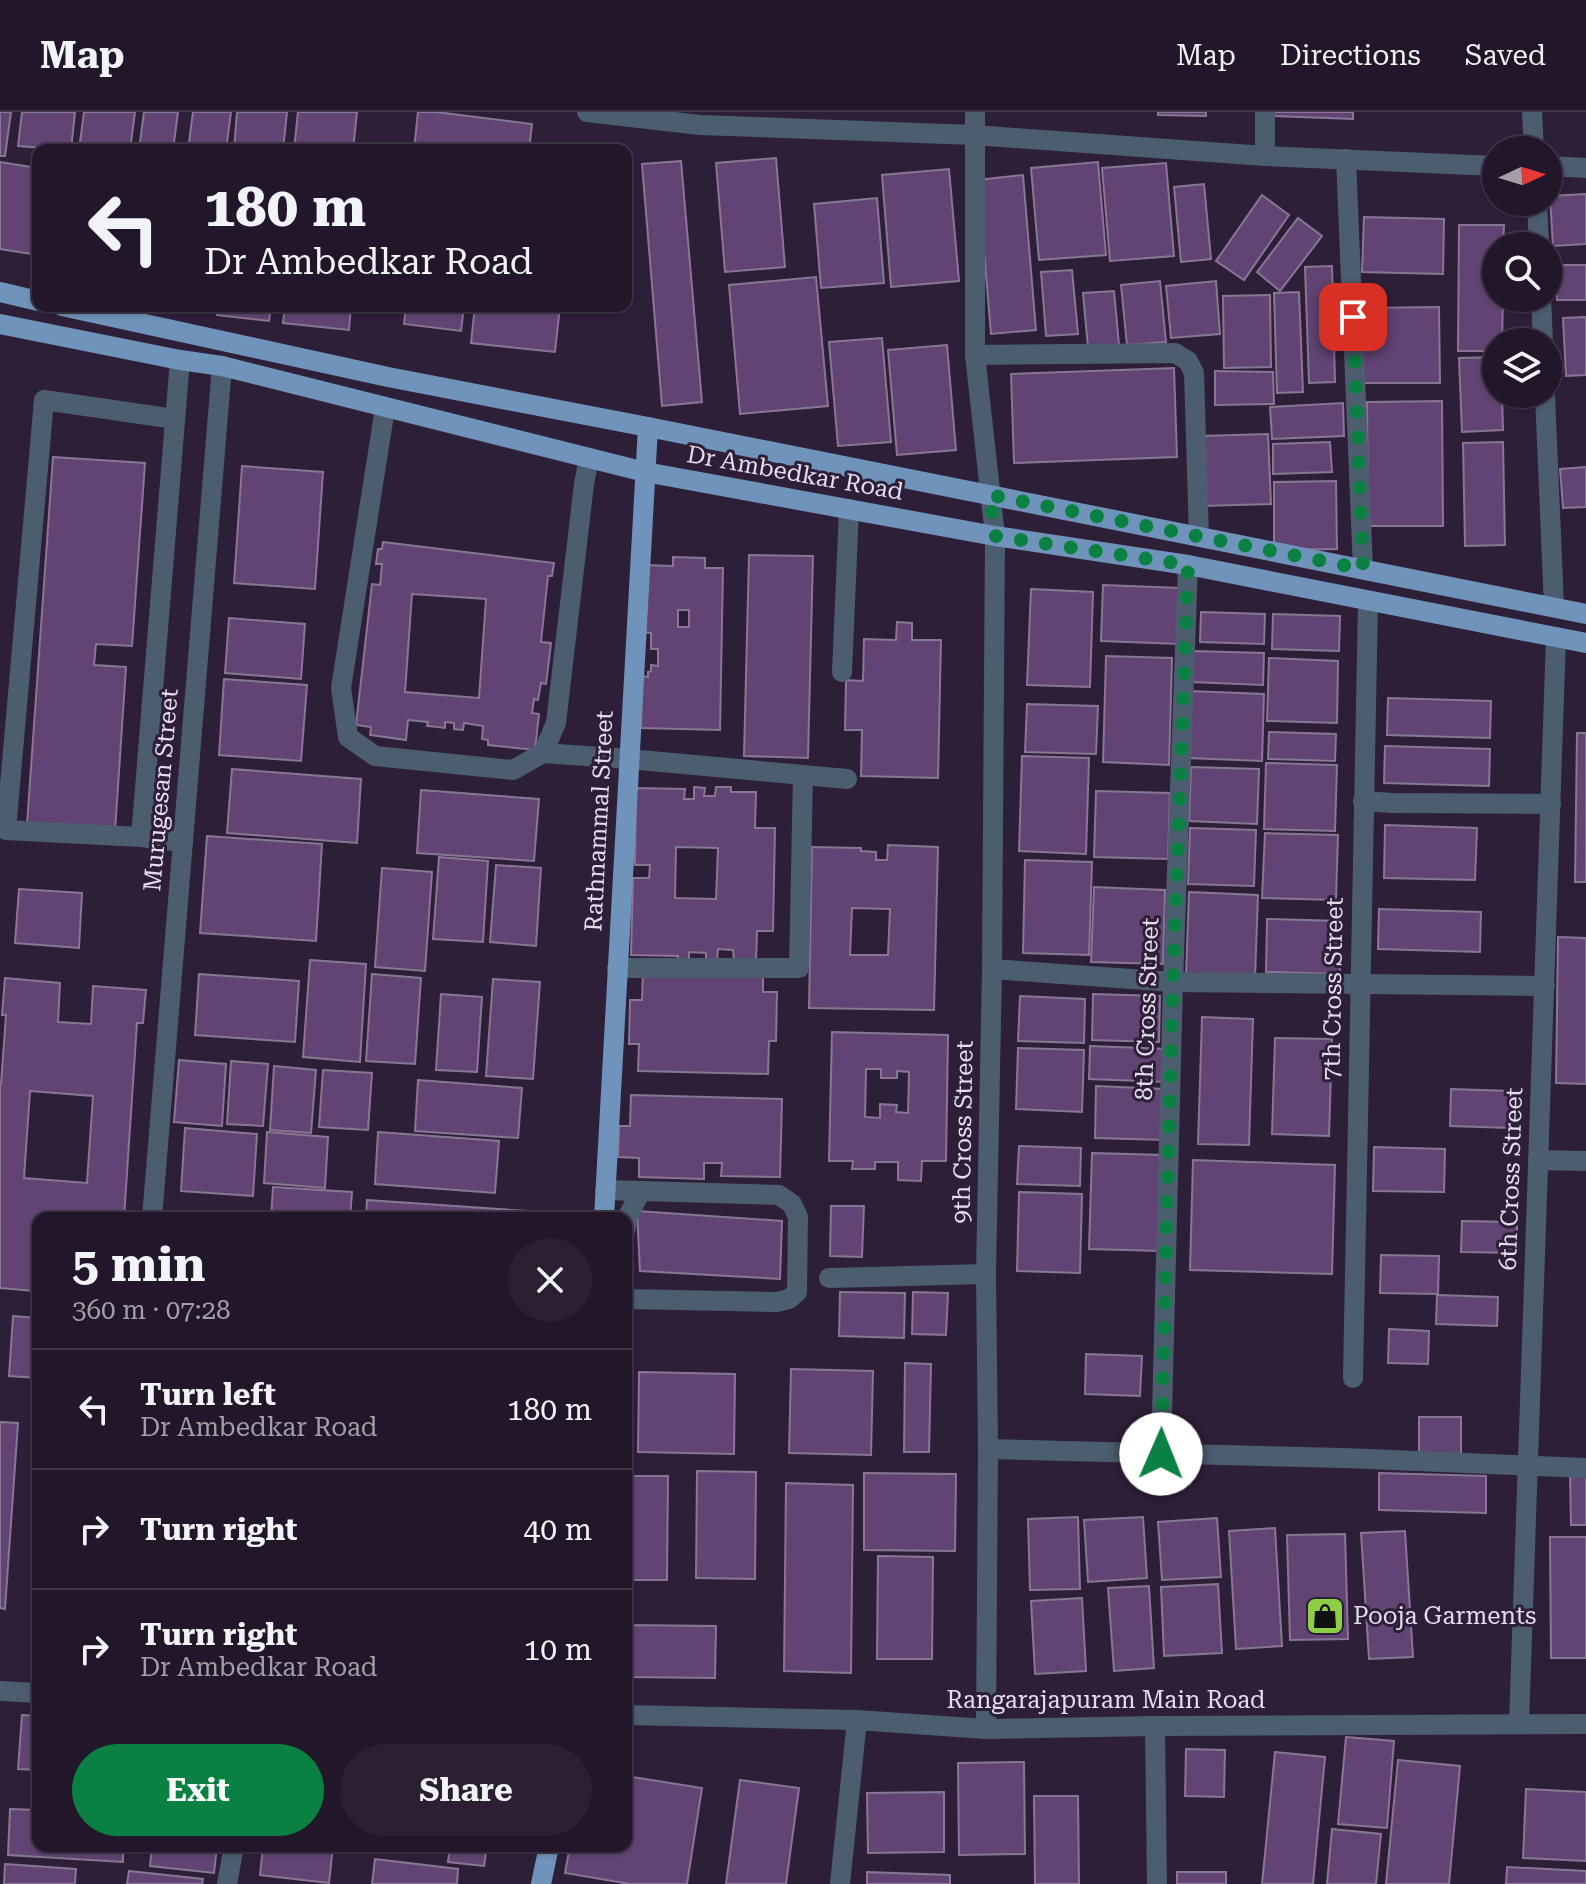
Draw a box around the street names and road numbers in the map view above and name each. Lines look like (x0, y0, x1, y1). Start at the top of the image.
street label: Dr Ambedkar Road (685, 440, 905, 506)
street label: Murugesan Street (138, 687, 184, 893)
street label: Rathnammal Street (579, 710, 619, 932)
street label: 7th Cross Street (1317, 897, 1349, 1081)
street label: 8th Cross Street (1130, 917, 1164, 1101)
street label: 9th Cross Street (947, 1040, 979, 1224)
street label: 6th Cross Street (1494, 1087, 1528, 1271)
street label: Rangarajapuram Main Road (947, 1686, 1265, 1714)

